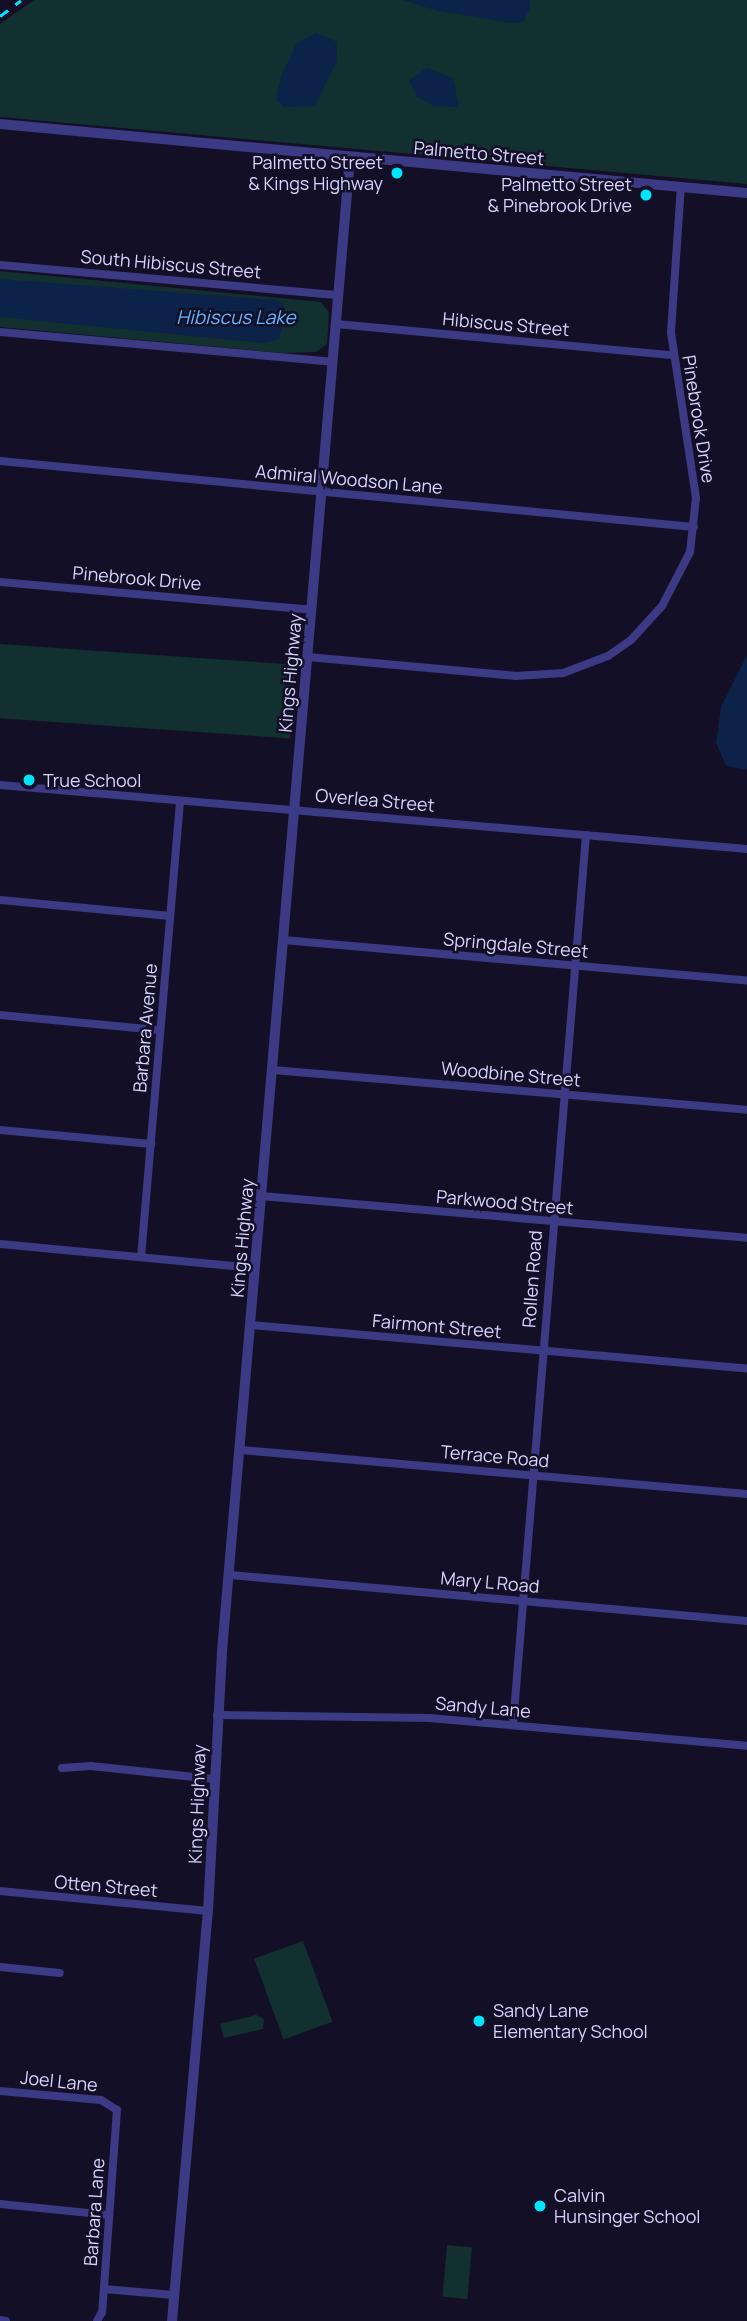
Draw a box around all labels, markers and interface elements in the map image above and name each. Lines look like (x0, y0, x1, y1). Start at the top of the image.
street label: Palmetto Street (413, 137, 545, 169)
place label: Palmetto Street & Kings Highway (248, 152, 383, 194)
marker: Palmetto Street & Kings Highway (389, 165, 405, 181)
place label: Palmetto Street & Pinebrook Drive (488, 174, 632, 216)
marker: Palmetto Street & Pinebrook Drive (638, 187, 654, 203)
street label: South Hibiscus Street (80, 245, 262, 283)
water label: Hibiscus Lake (176, 307, 296, 329)
street label: Hibiscus Street (442, 308, 570, 340)
street label: Pinebrook Drive (678, 354, 720, 484)
street label: Admiral Woodson Lane (254, 460, 444, 498)
street label: Pinebrook Drive (72, 562, 202, 594)
street label: Kings Highway (274, 613, 306, 733)
place label: True School (43, 769, 141, 791)
marker: True School (21, 772, 37, 788)
street label: Overlea Street (314, 784, 436, 816)
street label: Springdale Street (443, 928, 589, 962)
street label: Barbara Avenue (129, 963, 161, 1093)
street label: Woodbine Street (440, 1057, 582, 1091)
street label: Kings Highway (226, 1178, 258, 1298)
street label: Parkwood Street (435, 1185, 575, 1219)
street label: Rollen Road (518, 1230, 546, 1328)
street label: Fairmont Street (371, 1310, 503, 1342)
street label: Terrace Road (440, 1440, 550, 1472)
street label: Mary L Road (439, 1567, 541, 1597)
street label: Sandy Lane (434, 1692, 532, 1722)
street label: Kings Highway (184, 1744, 210, 1864)
street label: Otten Street (53, 1871, 159, 1901)
place label: Sandy Lane Elementary School (493, 2000, 648, 2042)
marker: Sandy Lane Elementary School (471, 2013, 487, 2029)
street label: Joel Lane (19, 2066, 99, 2096)
street label: Barbara Lane (79, 2157, 109, 2267)
place label: Calvin Hunsinger School (554, 2185, 701, 2228)
marker: Calvin Hunsinger School (532, 2198, 548, 2214)

